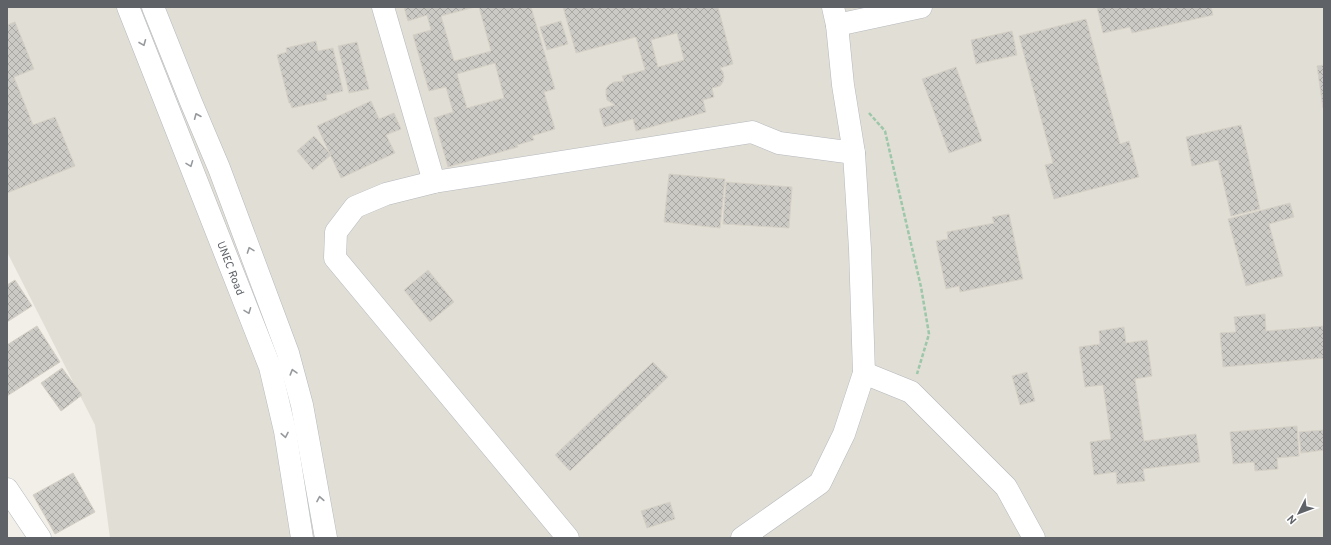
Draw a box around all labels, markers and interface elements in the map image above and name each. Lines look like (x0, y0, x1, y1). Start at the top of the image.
one-way arrow (138, 39, 146, 47)
one-way arrow (193, 113, 201, 120)
one-way arrow (186, 161, 194, 168)
street label: UNEC Road (213, 239, 247, 297)
one-way arrow (246, 246, 254, 253)
one-way arrow (243, 308, 251, 315)
one-way arrow (289, 369, 298, 376)
one-way arrow (281, 432, 289, 439)
north arrow (1279, 493, 1319, 533)
one-way arrow (316, 496, 325, 503)
text: N (1284, 511, 1300, 527)

